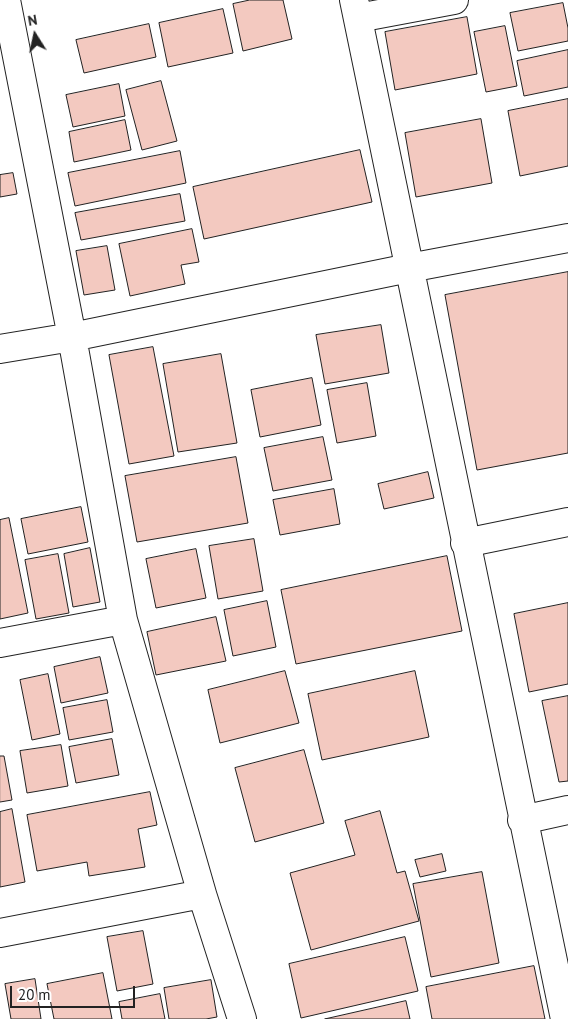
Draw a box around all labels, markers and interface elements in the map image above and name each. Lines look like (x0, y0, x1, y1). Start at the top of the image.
north arrow (10, 10, 60, 60)
text: N (26, 11, 38, 30)
scale bar (12, 976, 138, 1008)
text: 20 m (18, 985, 51, 1004)

